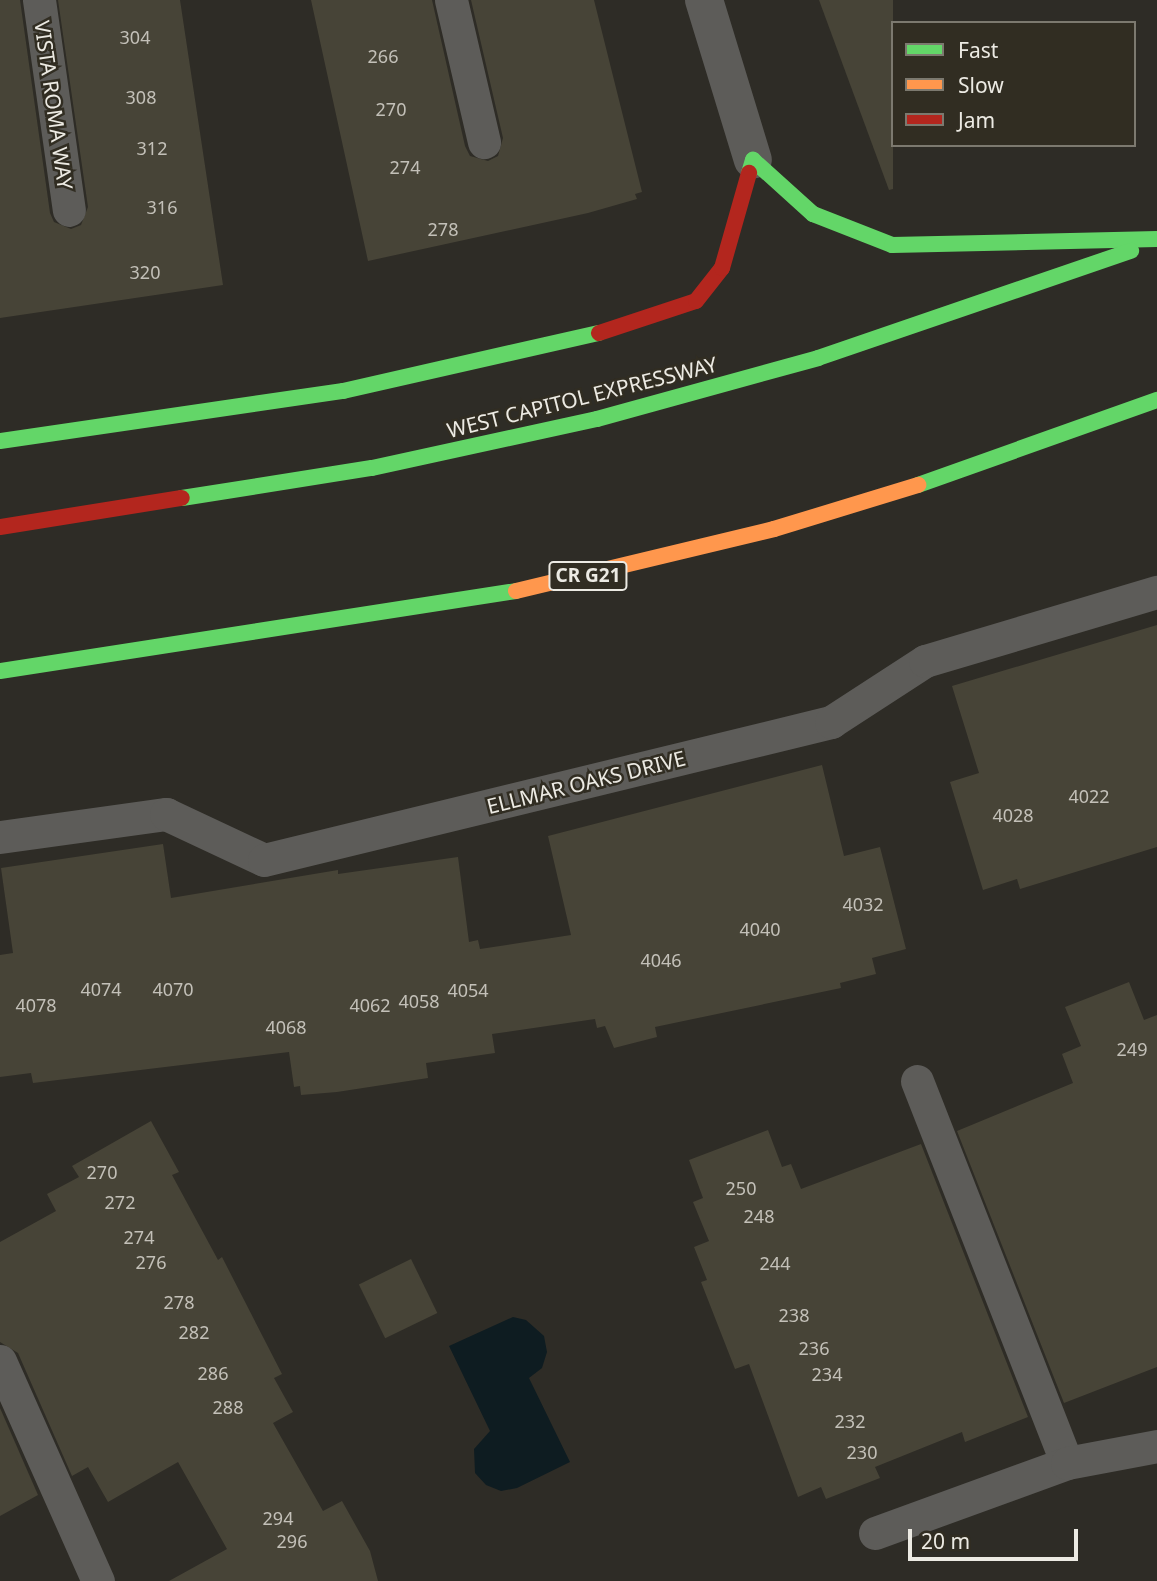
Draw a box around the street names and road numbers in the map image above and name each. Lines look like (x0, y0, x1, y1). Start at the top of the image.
street label: VISTA ROMA WAY (30, 19, 78, 191)
street label: WEST CAPITOL EXPRESSWAY (444, 351, 720, 443)
road number: CR G21 (548, 561, 628, 592)
street label: ELLMAR OAKS DRIVE (484, 745, 688, 819)

